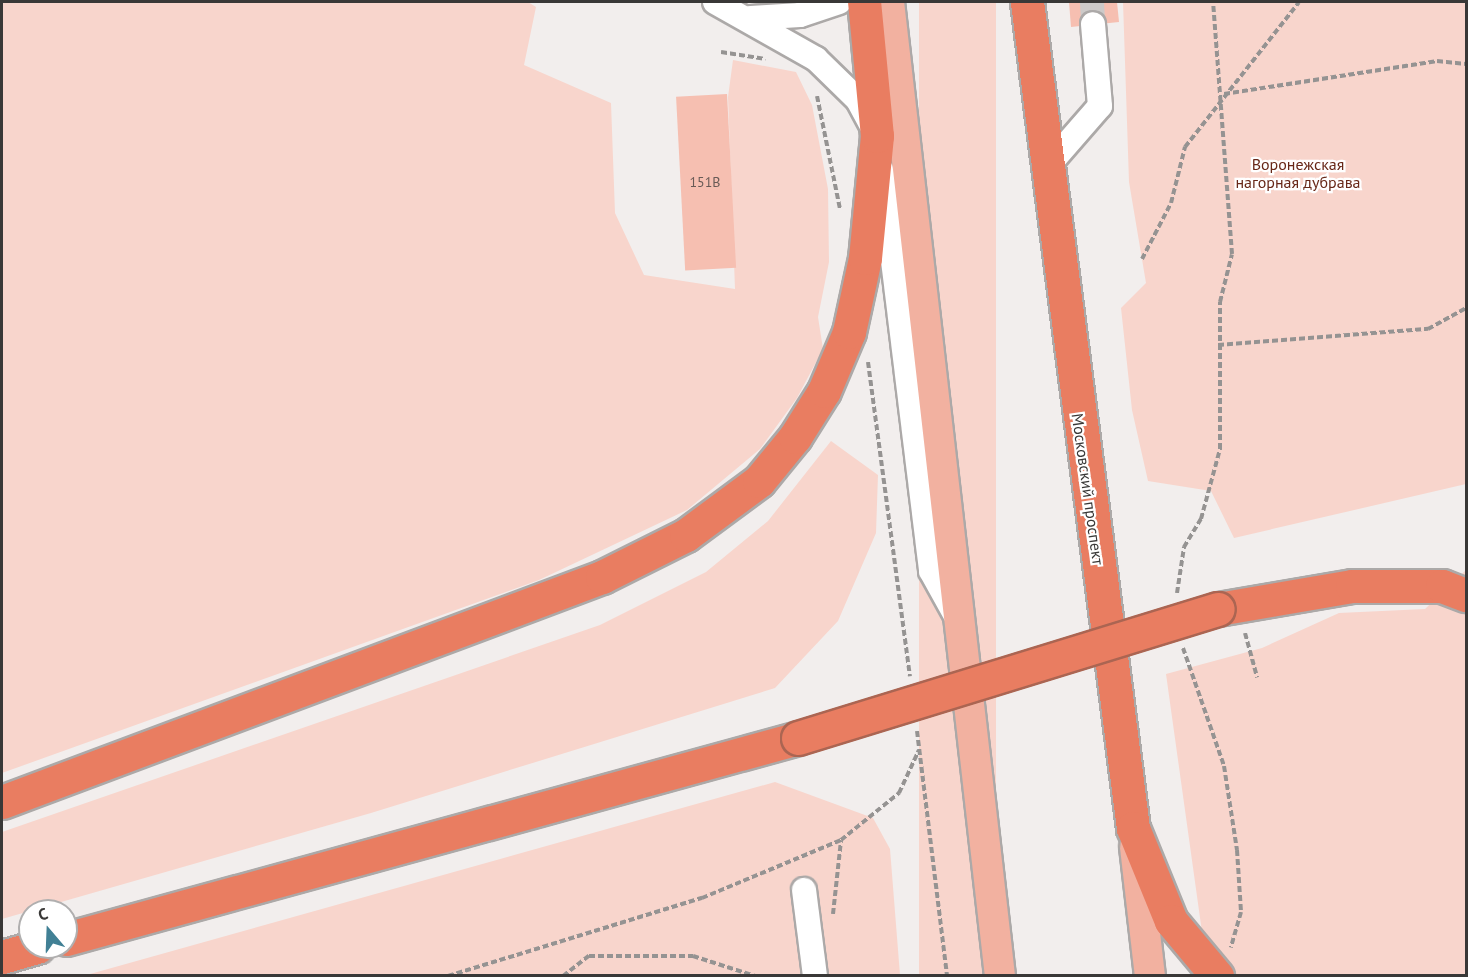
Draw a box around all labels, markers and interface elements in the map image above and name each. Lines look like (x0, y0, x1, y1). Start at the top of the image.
park label: Воронежская нагорная дубрава (1235, 154, 1361, 192)
house number: 151В (689, 174, 721, 190)
street label: Московский проспект (1068, 412, 1108, 566)
north arrow (18, 899, 78, 959)
text: С (35, 903, 50, 925)

